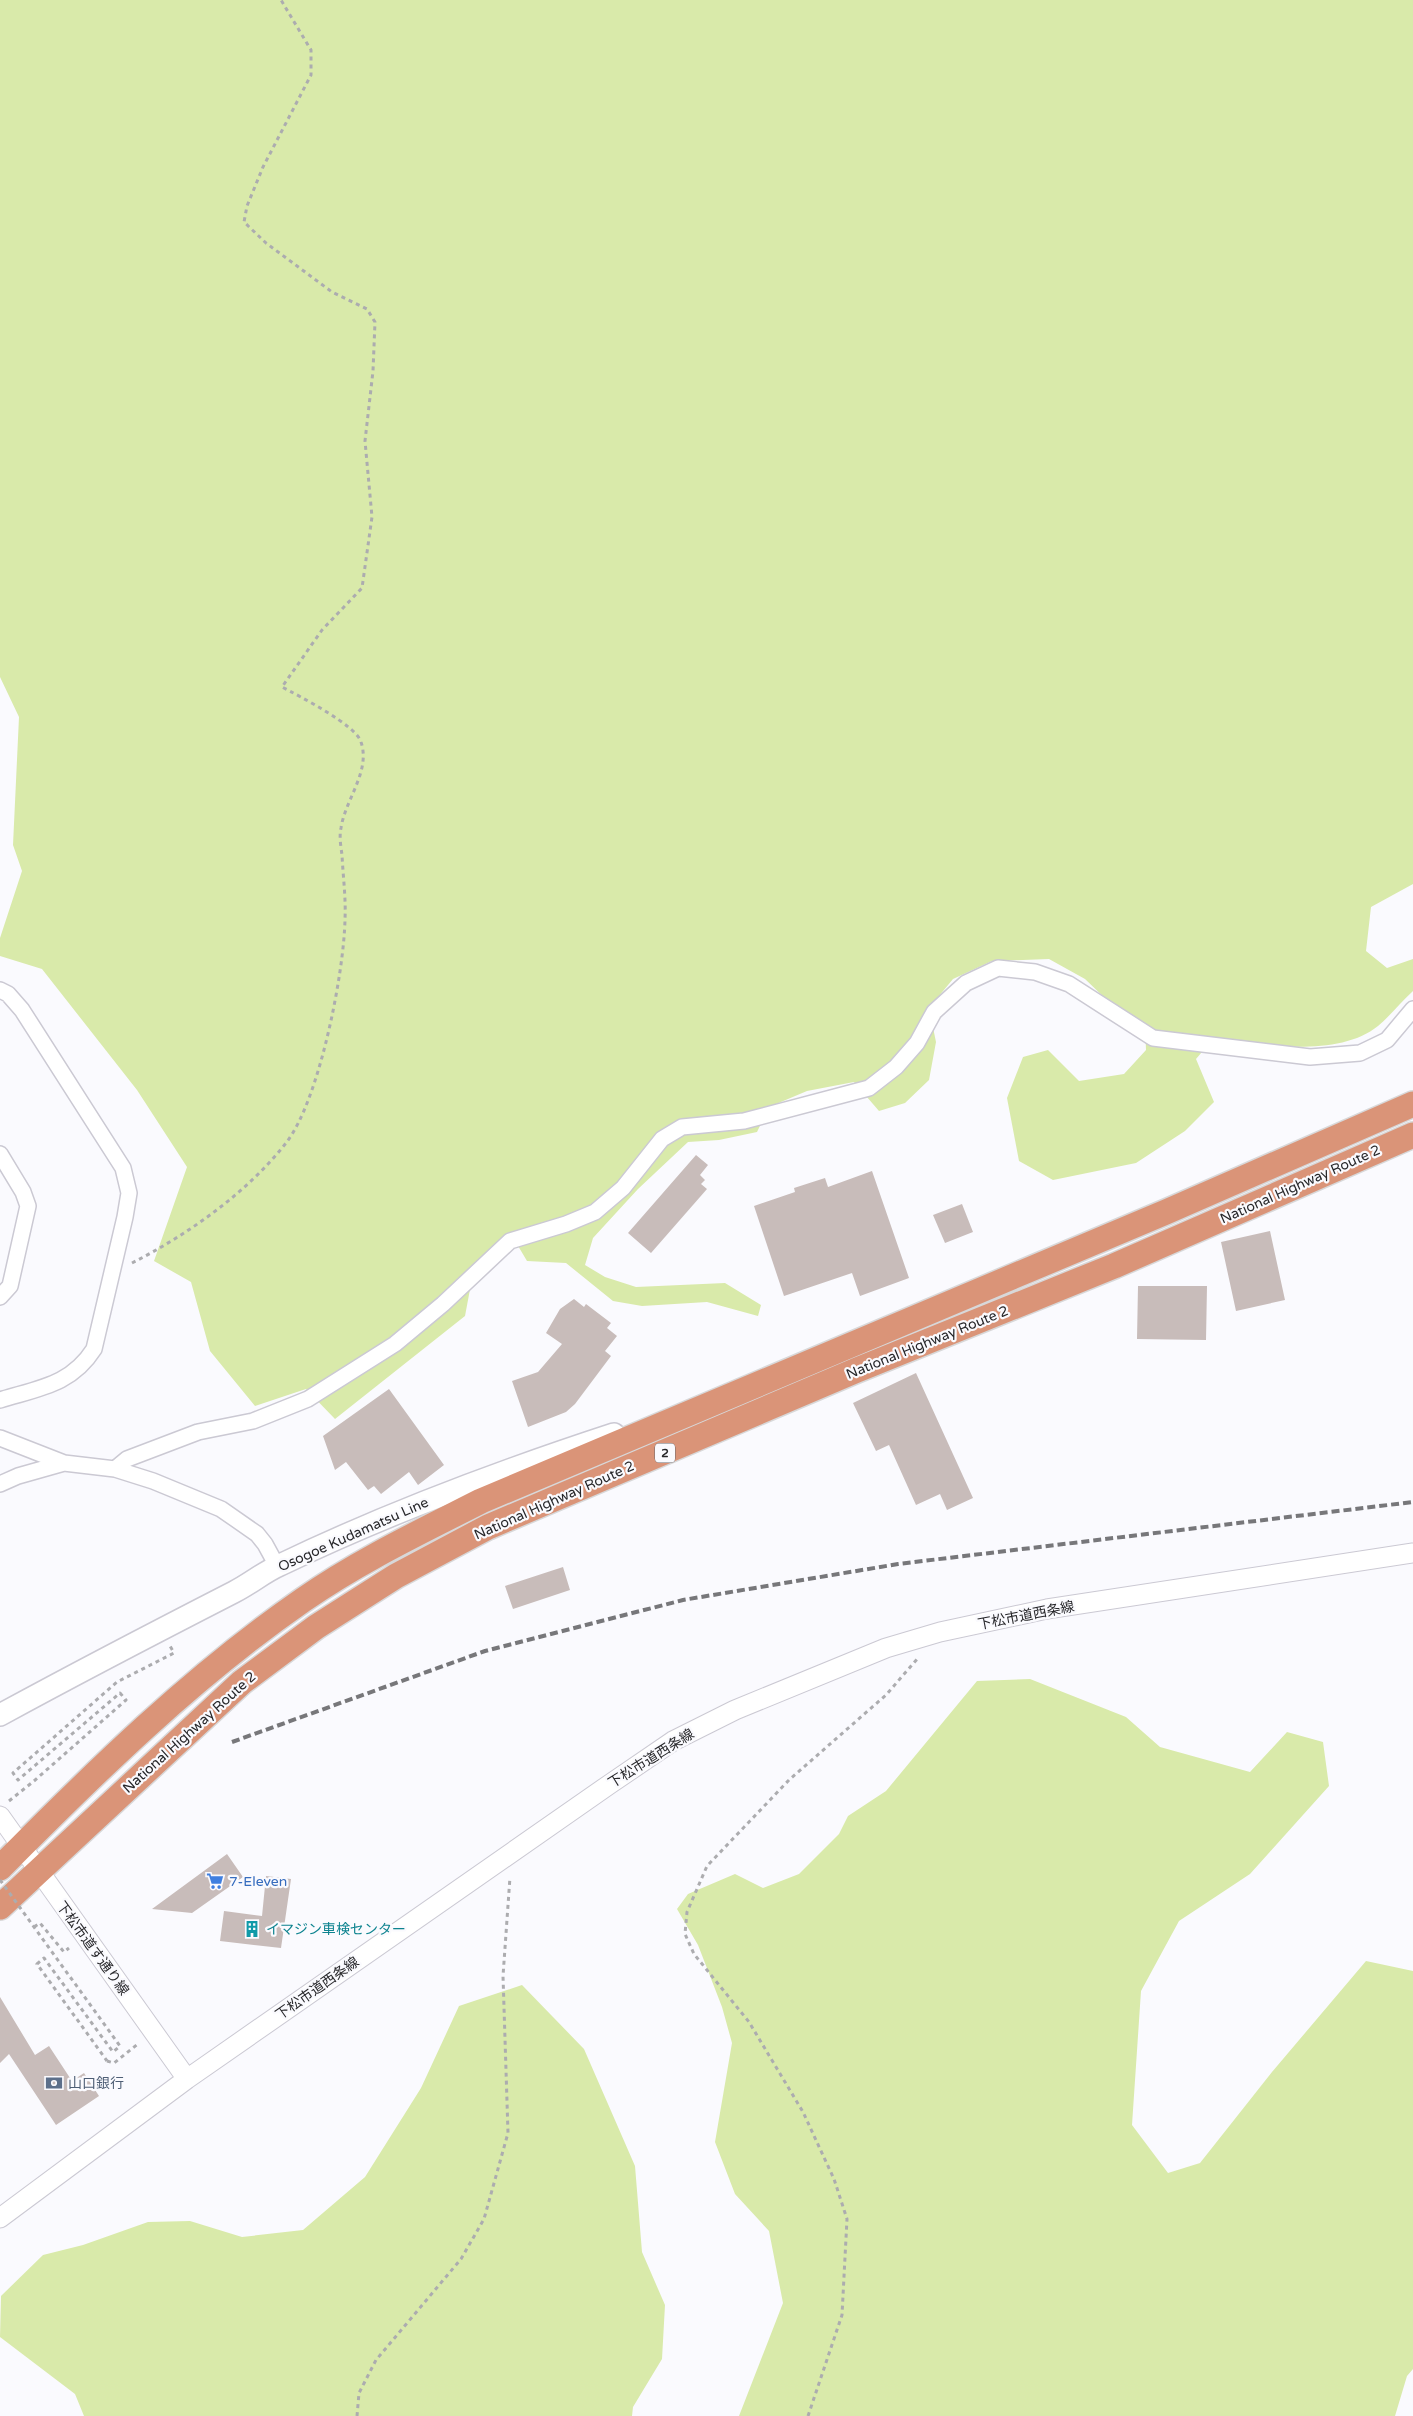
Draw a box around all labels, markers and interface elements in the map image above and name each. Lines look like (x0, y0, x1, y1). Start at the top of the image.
street label: National Highway Route 2 (1218, 1141, 1383, 1228)
street label: National Highway Route 2 (844, 1302, 1011, 1383)
road number: 2 (655, 1444, 675, 1462)
street label: National Highway Route 2 (472, 1457, 637, 1544)
street label: Osogoe Kudamatsu Line (275, 1494, 431, 1575)
street label: 下松市道西条線 (976, 1598, 1076, 1633)
street label: National Highway Route 2 (119, 1668, 259, 1797)
street label: 下松市道西条線 (605, 1725, 697, 1792)
supermarket icon: 7-Eleven (205, 1871, 225, 1891)
place label: 7-Eleven (229, 1873, 287, 1890)
street label: 下松市道す通り線 (53, 1898, 132, 1999)
building icon: イマジン車検センター (242, 1919, 262, 1939)
place label: イマジン車検センター (266, 1921, 406, 1938)
street label: 下松市道西条線 (272, 1953, 362, 2023)
bank icon: 山口銀行 (44, 2073, 64, 2093)
place label: 山口銀行 (68, 2075, 124, 2092)

